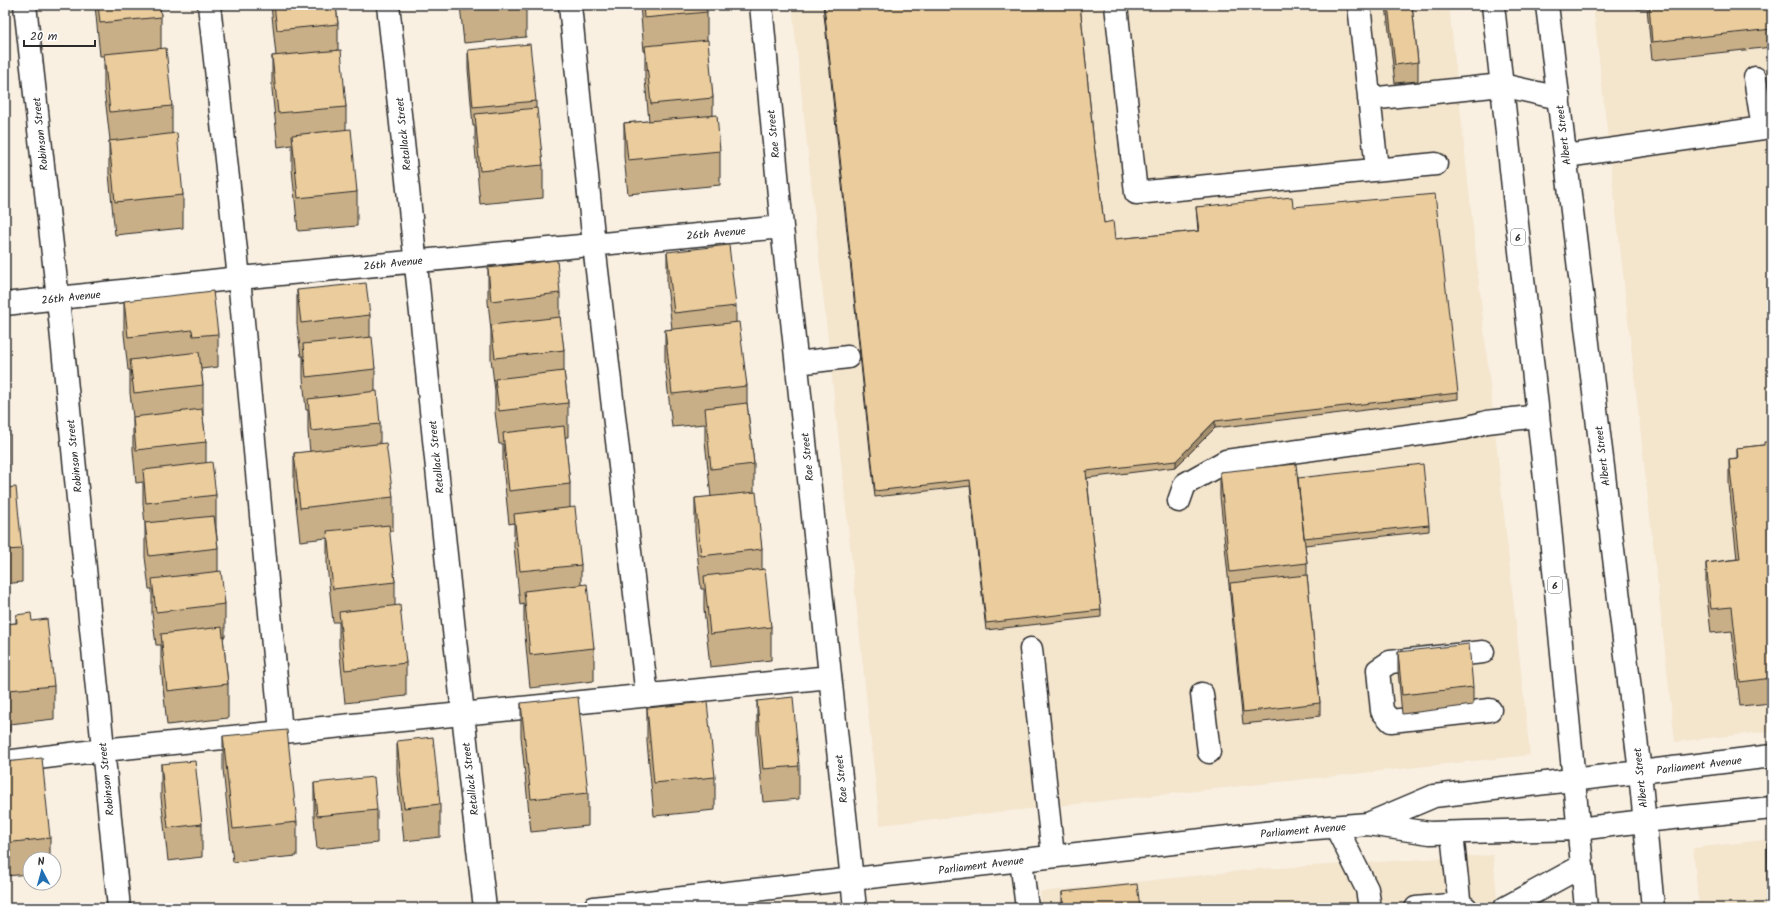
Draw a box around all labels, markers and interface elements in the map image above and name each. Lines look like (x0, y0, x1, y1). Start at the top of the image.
scale bar (24, 22, 95, 48)
text: 20 m (30, 27, 58, 46)
street label: Robinson Street (28, 96, 54, 171)
street label: Retallack Street (391, 96, 417, 171)
street label: Albert Street (1551, 103, 1577, 166)
street label: Rae Street (762, 108, 785, 159)
street label: 26th Avenue (686, 222, 747, 246)
road number: 6 (1511, 229, 1525, 245)
street label: 26th Avenue (363, 252, 424, 276)
street label: 26th Avenue (41, 286, 102, 310)
street label: Robinson Street (62, 418, 88, 493)
street label: Retallack Street (424, 419, 450, 494)
street label: Albert Street (1590, 424, 1616, 487)
street label: Rae Street (796, 431, 819, 482)
road number: 6 (1548, 577, 1562, 593)
street label: Retallack Street (457, 740, 484, 817)
street label: Robinson Street (94, 741, 120, 816)
street label: Albert Street (1629, 746, 1653, 809)
street label: Parliament Avenue (1655, 752, 1743, 780)
street label: Rae Street (830, 753, 853, 804)
street label: Parliament Avenue (1260, 818, 1347, 844)
north arrow (22, 851, 62, 891)
street label: Parliament Avenue (937, 852, 1025, 880)
text: N (37, 853, 46, 871)

